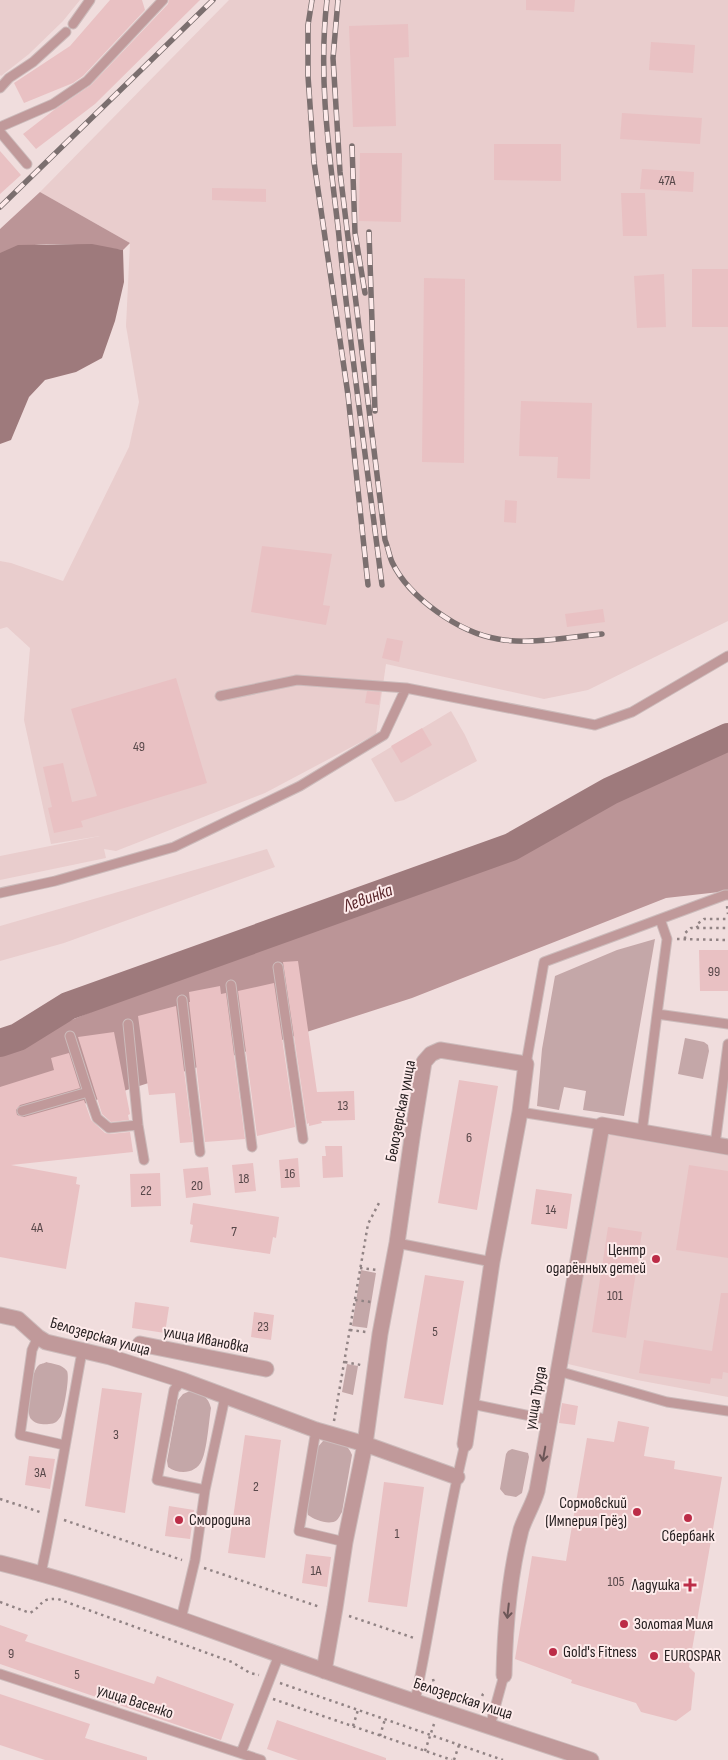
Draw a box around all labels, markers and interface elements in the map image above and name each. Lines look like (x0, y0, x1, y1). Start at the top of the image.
house number: 47А (658, 172, 677, 189)
house number: 49 (133, 738, 145, 755)
water label: Левинка (340, 879, 396, 917)
house number: 99 (708, 963, 720, 980)
street label: Белозерская улица (382, 1059, 420, 1163)
house number: 13 (338, 1097, 349, 1114)
house number: 6 (466, 1129, 472, 1146)
house number: 16 (284, 1165, 296, 1182)
house number: 18 (238, 1170, 250, 1187)
house number: 20 (191, 1177, 203, 1194)
house number: 22 (140, 1182, 152, 1199)
house number: 14 (546, 1201, 557, 1218)
house number: 4А (31, 1219, 44, 1236)
house number: 7 (231, 1223, 237, 1240)
place label: Центр одарённых детей (546, 1241, 646, 1278)
marker: Центр одарённых детей (650, 1253, 662, 1265)
house number: 101 (607, 1287, 623, 1304)
street label: Белозерская улица (48, 1314, 152, 1360)
house number: 23 (257, 1318, 269, 1335)
street label: улица Ивановка (162, 1322, 250, 1358)
house number: 5 (432, 1323, 438, 1340)
street label: улица Труда (521, 1365, 551, 1431)
house number: 3 (113, 1426, 119, 1443)
one-way arrow (538, 1445, 548, 1461)
house number: 3А (34, 1464, 47, 1481)
house number: 2 (253, 1478, 259, 1495)
place label: Сормовский (Империя Грёз) (545, 1494, 627, 1531)
marker: Сормовский (Империя Грёз) (631, 1506, 643, 1518)
place label: Смородина (189, 1511, 251, 1530)
marker: Сбербанк (682, 1512, 694, 1524)
marker: Смородина (173, 1514, 185, 1526)
house number: 1 (395, 1525, 400, 1542)
place label: Сбербанк (662, 1527, 715, 1546)
house number: 1А (310, 1562, 323, 1579)
house number: 105 (608, 1573, 625, 1590)
place label: Ладушка (631, 1576, 680, 1595)
marker: Ладушка (684, 1579, 696, 1591)
one-way arrow (503, 1603, 513, 1619)
place label: Золотая Миля (634, 1615, 713, 1634)
marker: Золотая Миля (618, 1618, 630, 1630)
place label: Gold's Fitness (563, 1643, 637, 1662)
house number: 9 (8, 1645, 14, 1662)
marker: Gold's Fitness (547, 1646, 559, 1658)
place label: EUROSPAR (664, 1647, 721, 1666)
marker: EUROSPAR (648, 1650, 660, 1662)
house number: 5 (74, 1666, 80, 1683)
street label: Белозерская улица (411, 1674, 515, 1724)
street label: улица Васенко (94, 1681, 176, 1723)

